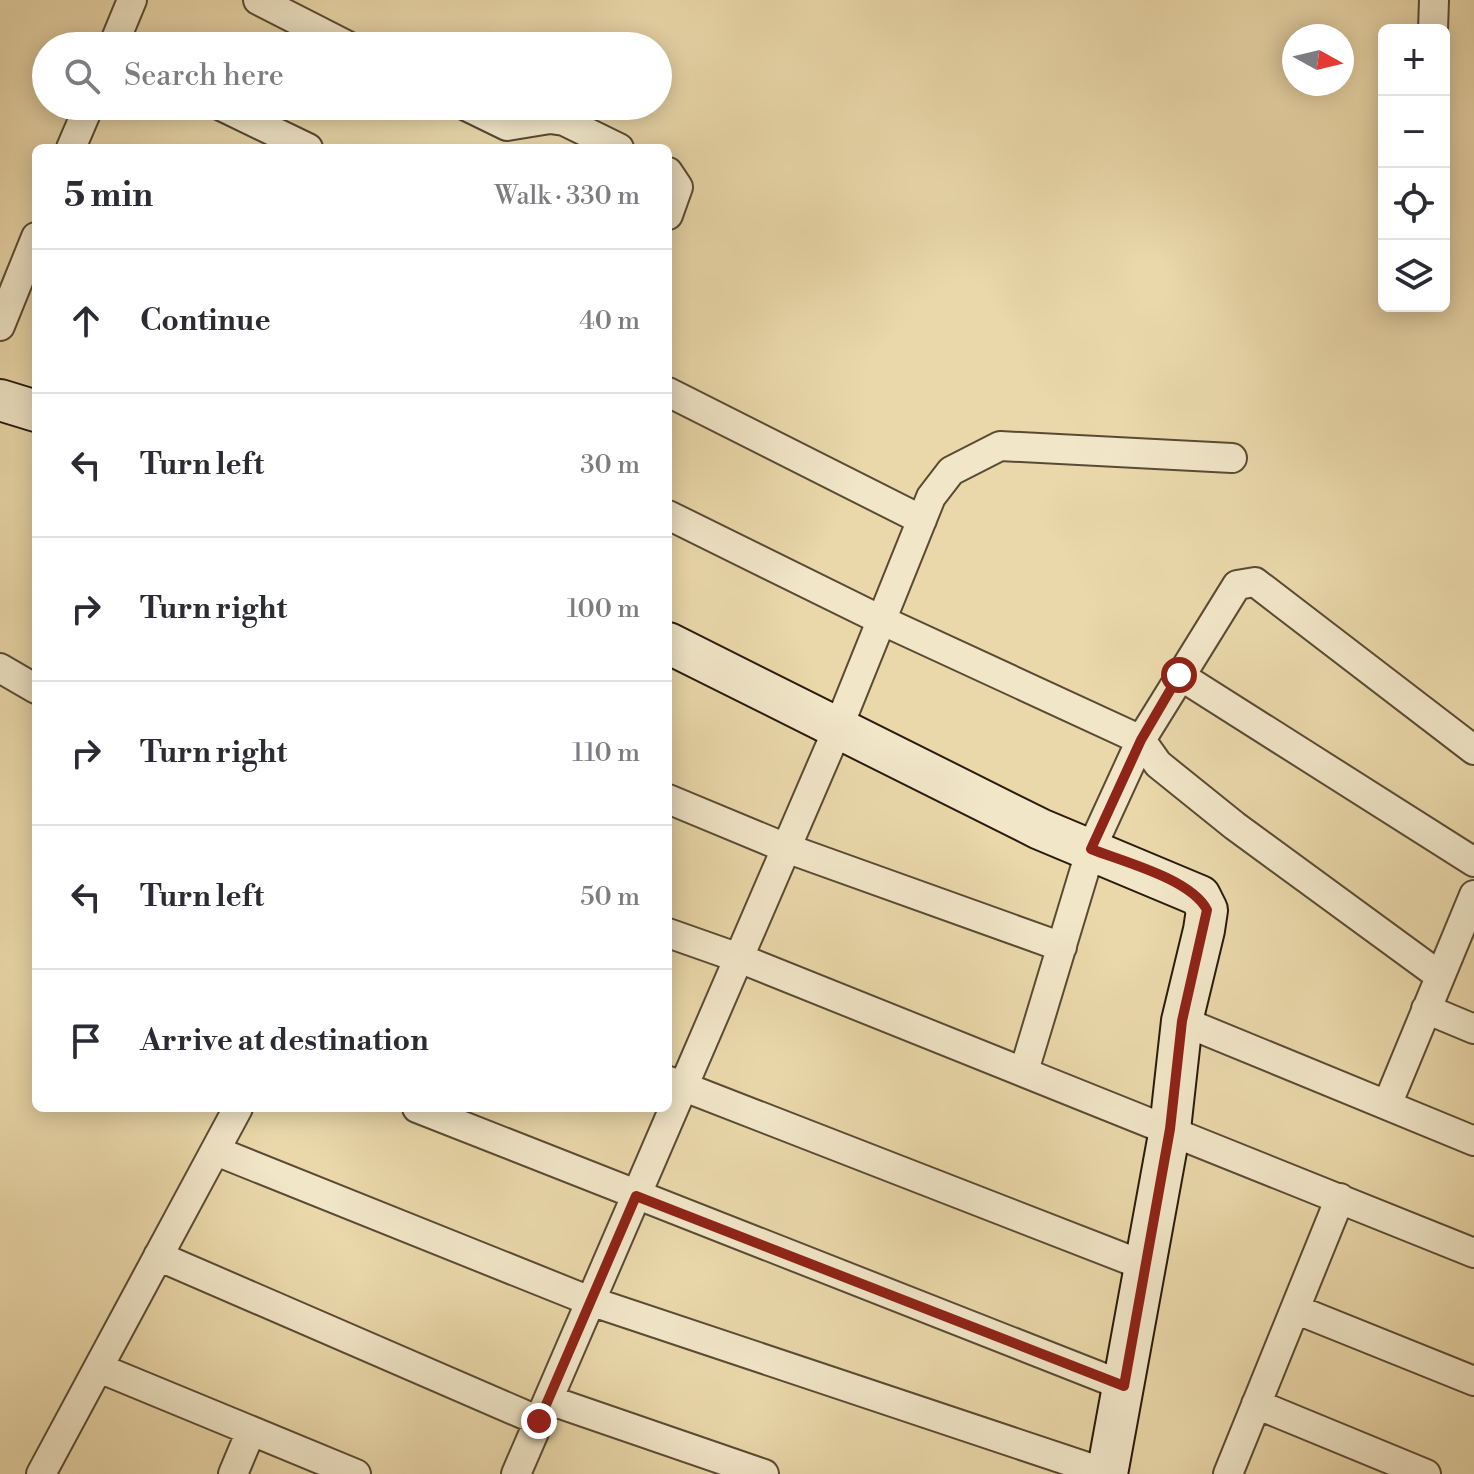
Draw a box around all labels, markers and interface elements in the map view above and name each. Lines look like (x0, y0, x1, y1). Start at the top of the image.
north arrow (1282, 24, 1354, 96)
map controls (1378, 24, 1450, 312)
button: + (1378, 24, 1450, 96)
search box (32, 32, 672, 120)
icon: search (60, 54, 104, 98)
text: Search here (124, 57, 284, 95)
button: − (1378, 96, 1450, 168)
button: locate (1378, 168, 1450, 240)
text: 5 min (64, 175, 153, 217)
text: Walk · 330 m (495, 180, 640, 212)
button: layers (1378, 240, 1450, 312)
icon: ahead (64, 299, 108, 343)
text: Continue (140, 302, 271, 340)
text: 40 m (579, 305, 640, 337)
icon: left (64, 443, 108, 487)
text: Turn left (140, 446, 264, 484)
text: 30 m (580, 449, 640, 481)
icon: right (64, 587, 108, 631)
text: Turn right (140, 590, 287, 628)
text: 100 m (567, 593, 640, 625)
route start (1161, 657, 1197, 693)
icon: right (64, 731, 108, 775)
text: Turn right (140, 734, 287, 772)
text: 110 m (572, 737, 640, 769)
icon: left (64, 875, 108, 919)
text: Turn left (140, 878, 264, 916)
text: 50 m (580, 881, 640, 913)
icon: arrive (64, 1019, 108, 1063)
text: Arrive at destination (140, 1022, 429, 1060)
route end (521, 1403, 557, 1439)

